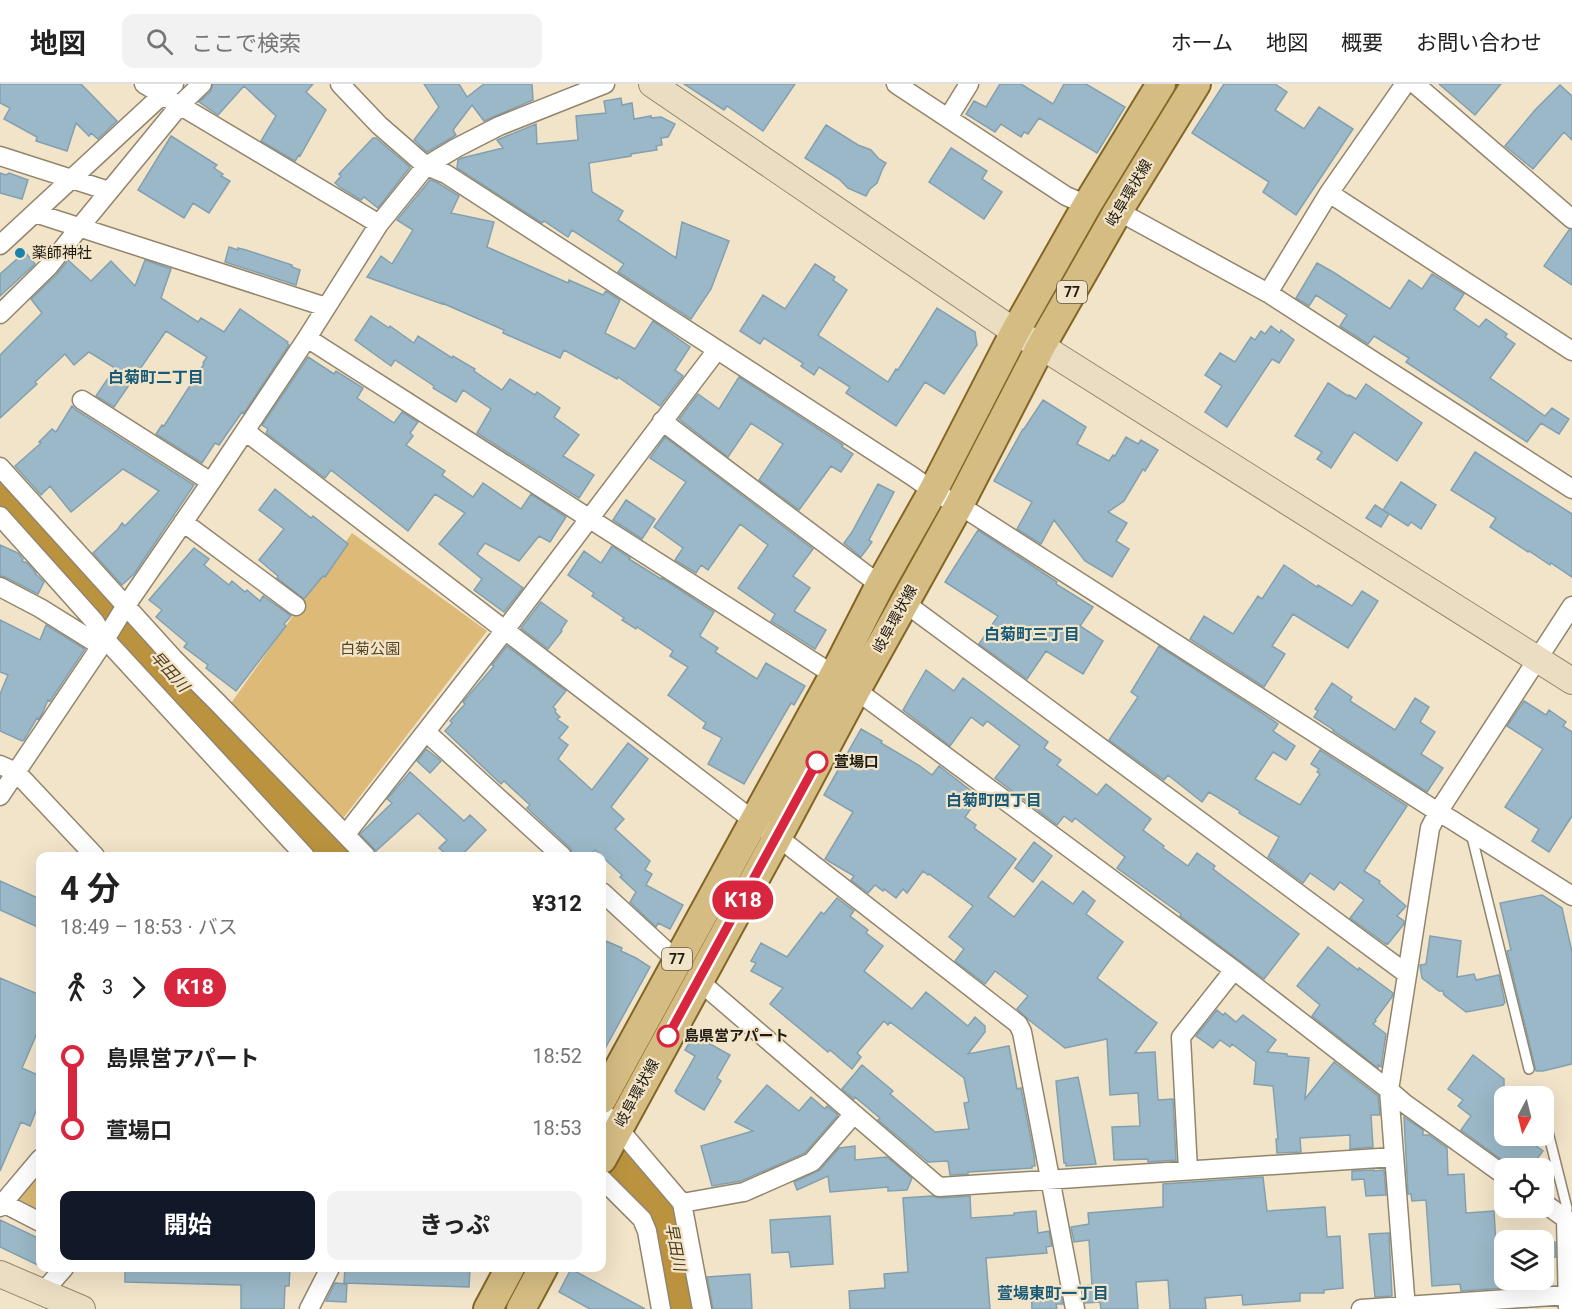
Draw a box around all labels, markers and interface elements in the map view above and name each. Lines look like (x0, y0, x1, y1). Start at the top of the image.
search box (122, 14, 542, 68)
icon: search (143, 25, 176, 58)
text: 地図 (30, 27, 86, 60)
text: ここで検索 (191, 31, 301, 56)
text: ホーム (1171, 31, 1233, 55)
text: 地図 (1266, 31, 1308, 55)
text: 概要 (1341, 31, 1383, 55)
text: お問い合わせ (1416, 31, 1542, 55)
street label: 岐阜環状線 (1102, 156, 1156, 230)
place label: 薬師神社 (32, 244, 92, 262)
marker: 薬師神社 (13, 246, 27, 260)
road number: 77 (1057, 281, 1087, 303)
district label: 白菊町二丁目 (108, 368, 204, 387)
street label: 岐阜環状線 (869, 582, 921, 656)
district label: 白菊町三丁目 (984, 625, 1080, 644)
park label: 白菊公園 (340, 640, 400, 658)
water label: 早田川 (147, 647, 194, 697)
marker: 萱場口 (806, 751, 828, 773)
place label: 萱場口 (834, 753, 879, 771)
district label: 白菊町四丁目 (946, 791, 1042, 810)
text: 4 分 (60, 869, 120, 908)
line badge: K18 (708, 880, 777, 920)
text: K18 (724, 888, 762, 912)
text: ¥312 (532, 891, 582, 916)
text: 18:49 – 18:53 · バス (60, 915, 238, 939)
road number: 77 (662, 948, 692, 970)
icon: walk (60, 971, 93, 1004)
icon: forward (122, 971, 155, 1004)
text: 3 (102, 975, 113, 999)
text: K18 (176, 975, 214, 999)
marker: 島県営アパート (657, 1025, 679, 1047)
place label: 島県営アパート (684, 1027, 789, 1045)
text: 18:52 (532, 1044, 582, 1068)
text: 島県営アパート (106, 1046, 260, 1071)
street label: 岐阜環状線 (611, 1056, 663, 1130)
north arrow (1494, 1086, 1554, 1146)
map controls (1494, 1086, 1554, 1290)
text: 18:53 (532, 1116, 582, 1140)
text: 萱場口 (106, 1118, 172, 1143)
button: locate (1494, 1158, 1554, 1218)
button: 開始 (60, 1191, 315, 1260)
button: きっぷ (327, 1191, 582, 1260)
water label: 早田川 (662, 1222, 690, 1274)
button: layers (1494, 1230, 1554, 1290)
district label: 萱場東町一丁目 (997, 1284, 1109, 1303)

